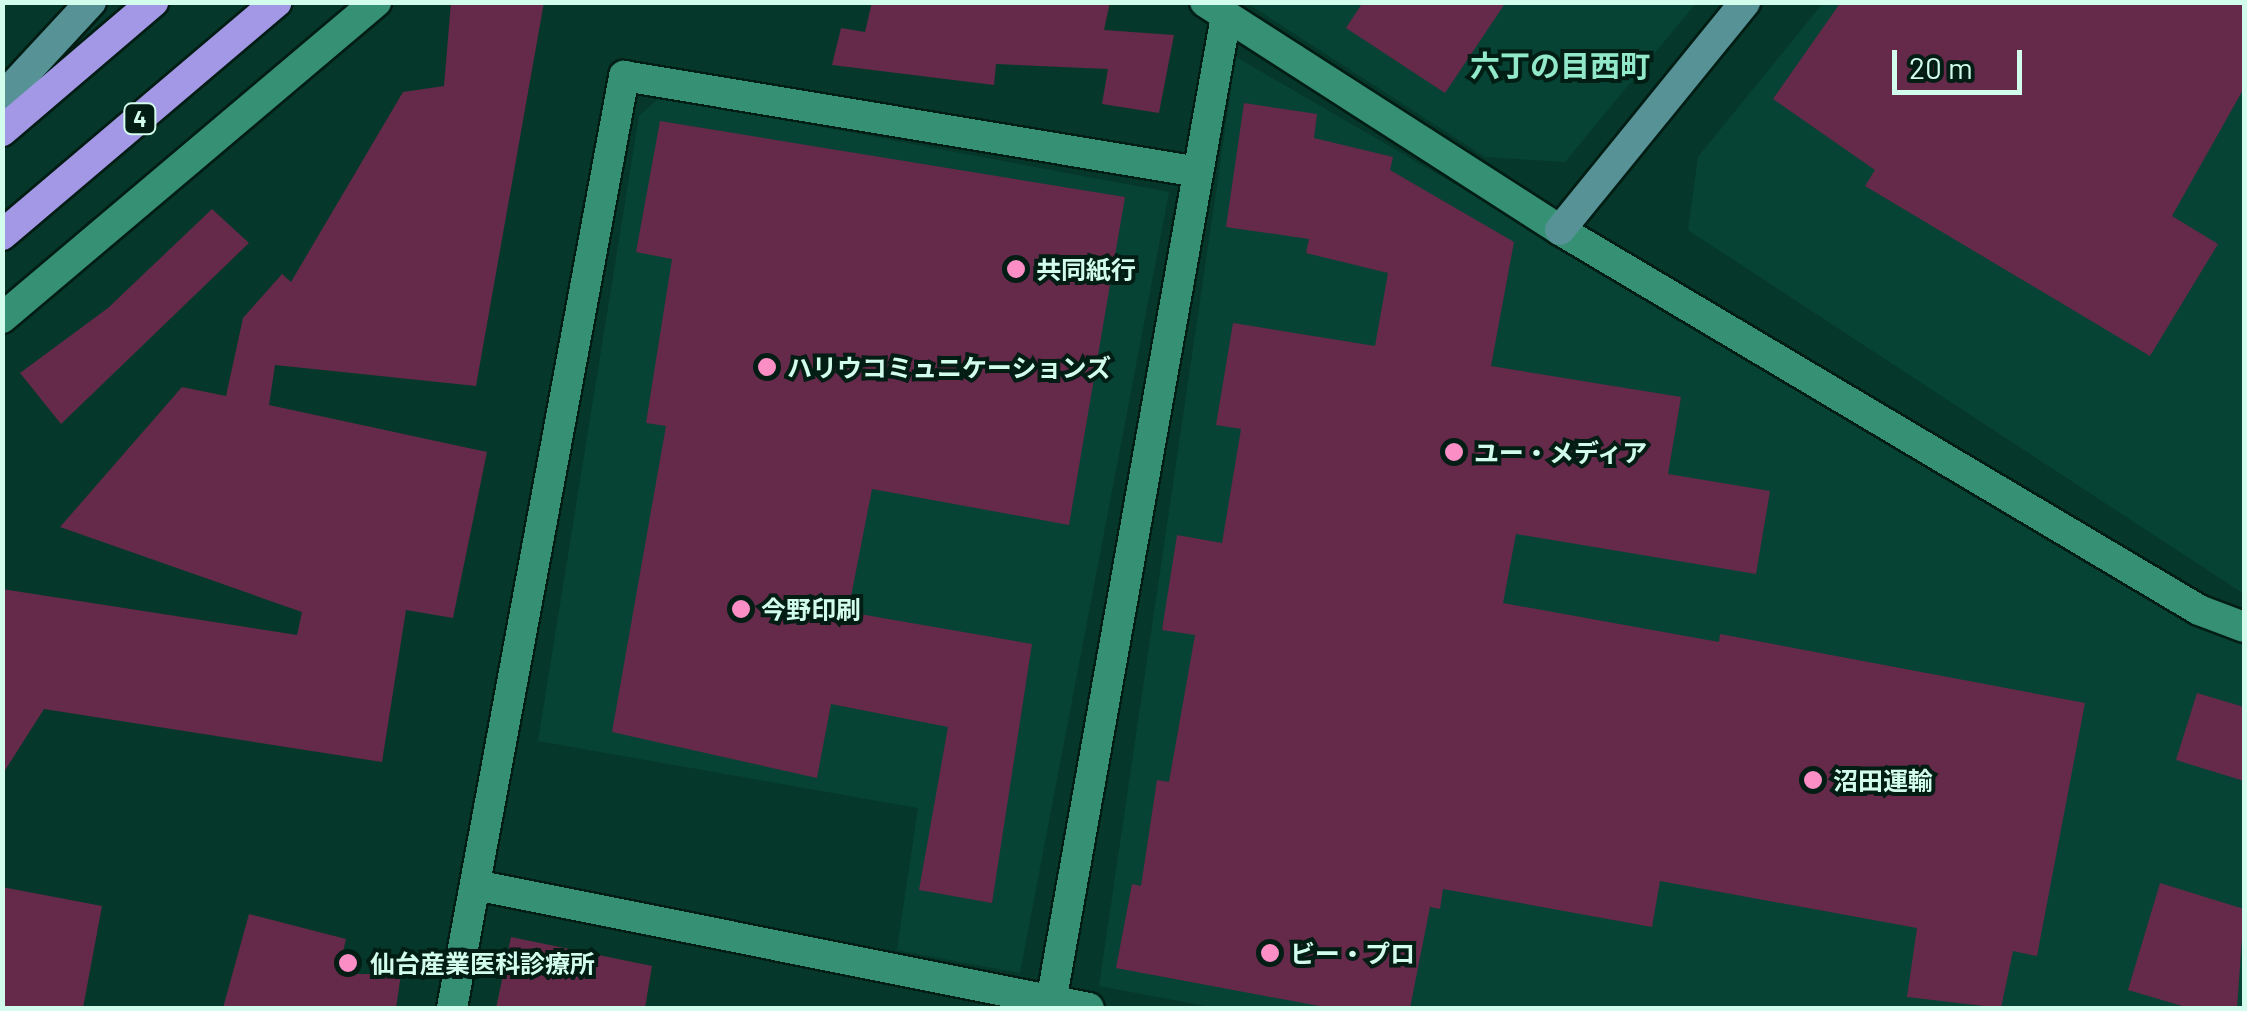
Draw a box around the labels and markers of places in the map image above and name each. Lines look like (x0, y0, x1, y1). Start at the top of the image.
place label: 共同紙行 (1036, 254, 1136, 284)
marker: 共同紙行 (1005, 258, 1027, 280)
place label: ハリウコミュニケーションズ (787, 352, 1112, 382)
marker: ハリウコミュニケーションズ (756, 356, 778, 378)
place label: ユー・メディア (1474, 437, 1649, 467)
marker: ユー・メディア (1443, 441, 1465, 463)
place label: 今野印刷 (761, 594, 861, 624)
marker: 今野印刷 (730, 598, 752, 620)
place label: 沼田運輸 (1833, 765, 1933, 795)
marker: 沼田運輸 (1802, 769, 1824, 791)
place label: ビー・プロ (1290, 938, 1415, 968)
marker: ビー・プロ (1259, 942, 1281, 964)
place label: 仙台産業医科診療所 (370, 948, 595, 978)
marker: 仙台産業医科診療所 (335, 950, 361, 976)

